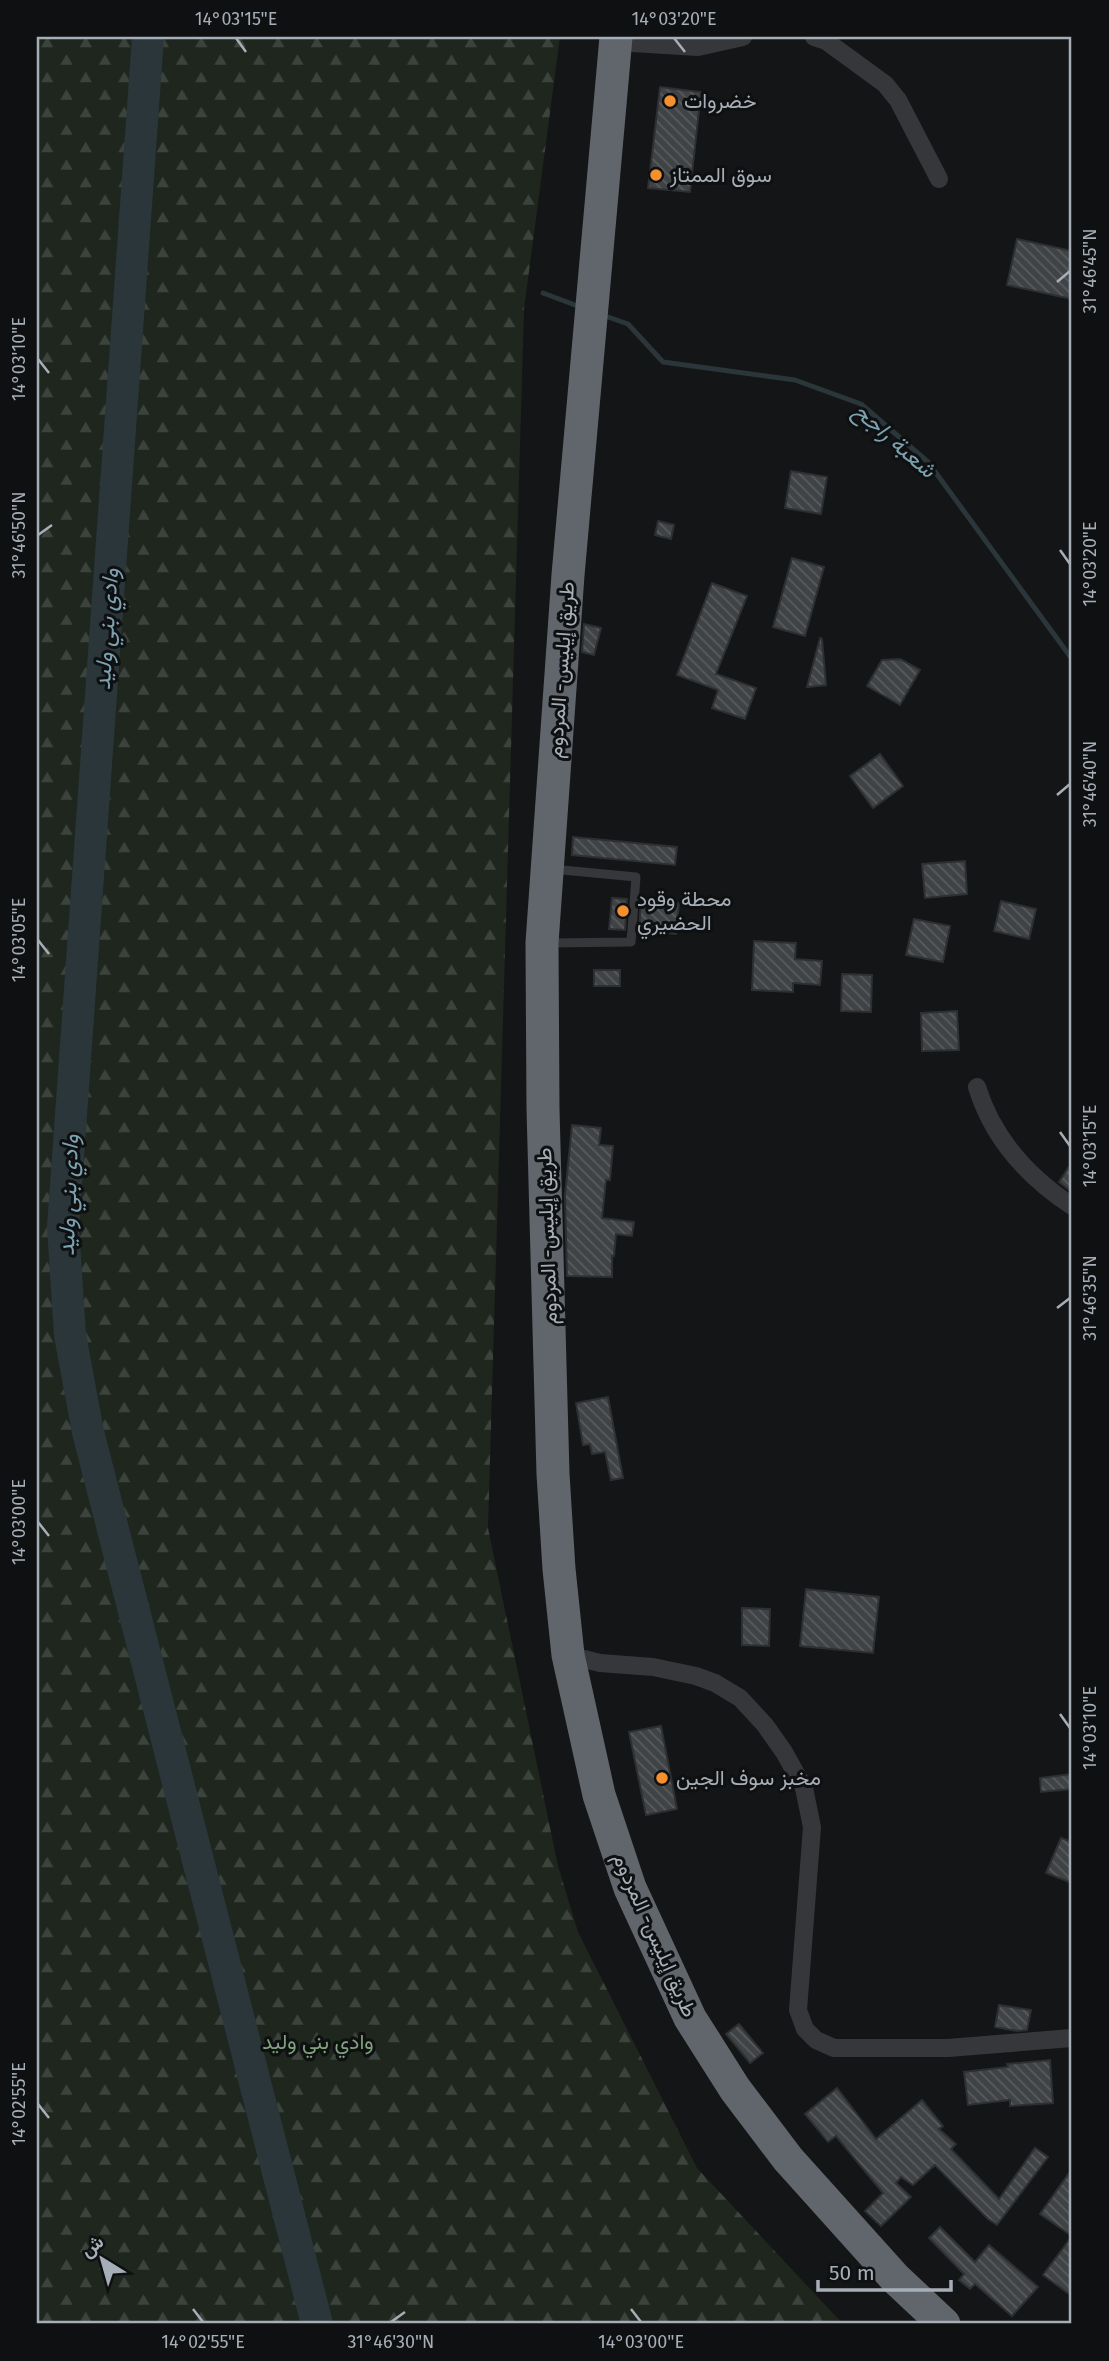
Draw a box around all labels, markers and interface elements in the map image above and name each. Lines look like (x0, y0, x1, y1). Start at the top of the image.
text: 14°03'15"E (195, 8, 277, 30)
text: 14°03'20"E (631, 8, 717, 30)
place label: خضروات (684, 88, 757, 114)
marker: خضروات (662, 93, 678, 109)
place label: سوق الممتاز (669, 162, 772, 188)
marker: سوق الممتاز (648, 167, 664, 183)
text: 31°46'45"N (1079, 228, 1101, 314)
text: 14°03'10"E (8, 317, 30, 401)
water label: شعبة راجح (847, 397, 943, 485)
text: 31°46'50"N (8, 492, 30, 578)
text: 14°03'20"E (1079, 521, 1101, 607)
water label: وادي بني وليد (88, 567, 129, 691)
street label: طريق إيليس- المردوم (542, 581, 581, 759)
text: 31°46'40"N (1079, 741, 1101, 827)
place label: محطة وقود الحضيري (637, 886, 731, 940)
text: 14°03'05"E (8, 898, 30, 982)
marker: محطة وقود الحضيري (615, 903, 631, 919)
text: 14°03'15"E (1079, 1105, 1101, 1187)
water label: وادي بني وليد (52, 1134, 89, 1256)
street label: طريق إيليس- المردوم (531, 1147, 564, 1325)
text: 31°46'35"N (1079, 1255, 1101, 1341)
text: 14°03'00"E (8, 1479, 30, 1565)
text: 14°03'10"E (1079, 1686, 1101, 1770)
place label: مخبز سوف الجين (676, 1765, 821, 1791)
marker: مخبز سوف الجين (654, 1770, 670, 1786)
street label: طريق إيليس- المردوم (606, 1849, 703, 2022)
park label: وادي بني وليد (262, 2029, 374, 2059)
text: 14°02'55"E (8, 2062, 30, 2146)
north arrow (66, 2224, 136, 2294)
text: ش (76, 2230, 108, 2262)
scale bar (818, 2249, 951, 2293)
text: 50 m (829, 2260, 875, 2286)
text: 14°02'55"E (161, 2331, 245, 2353)
text: 31°46'30"N (348, 2331, 434, 2353)
text: 14°03'00"E (598, 2331, 684, 2353)

